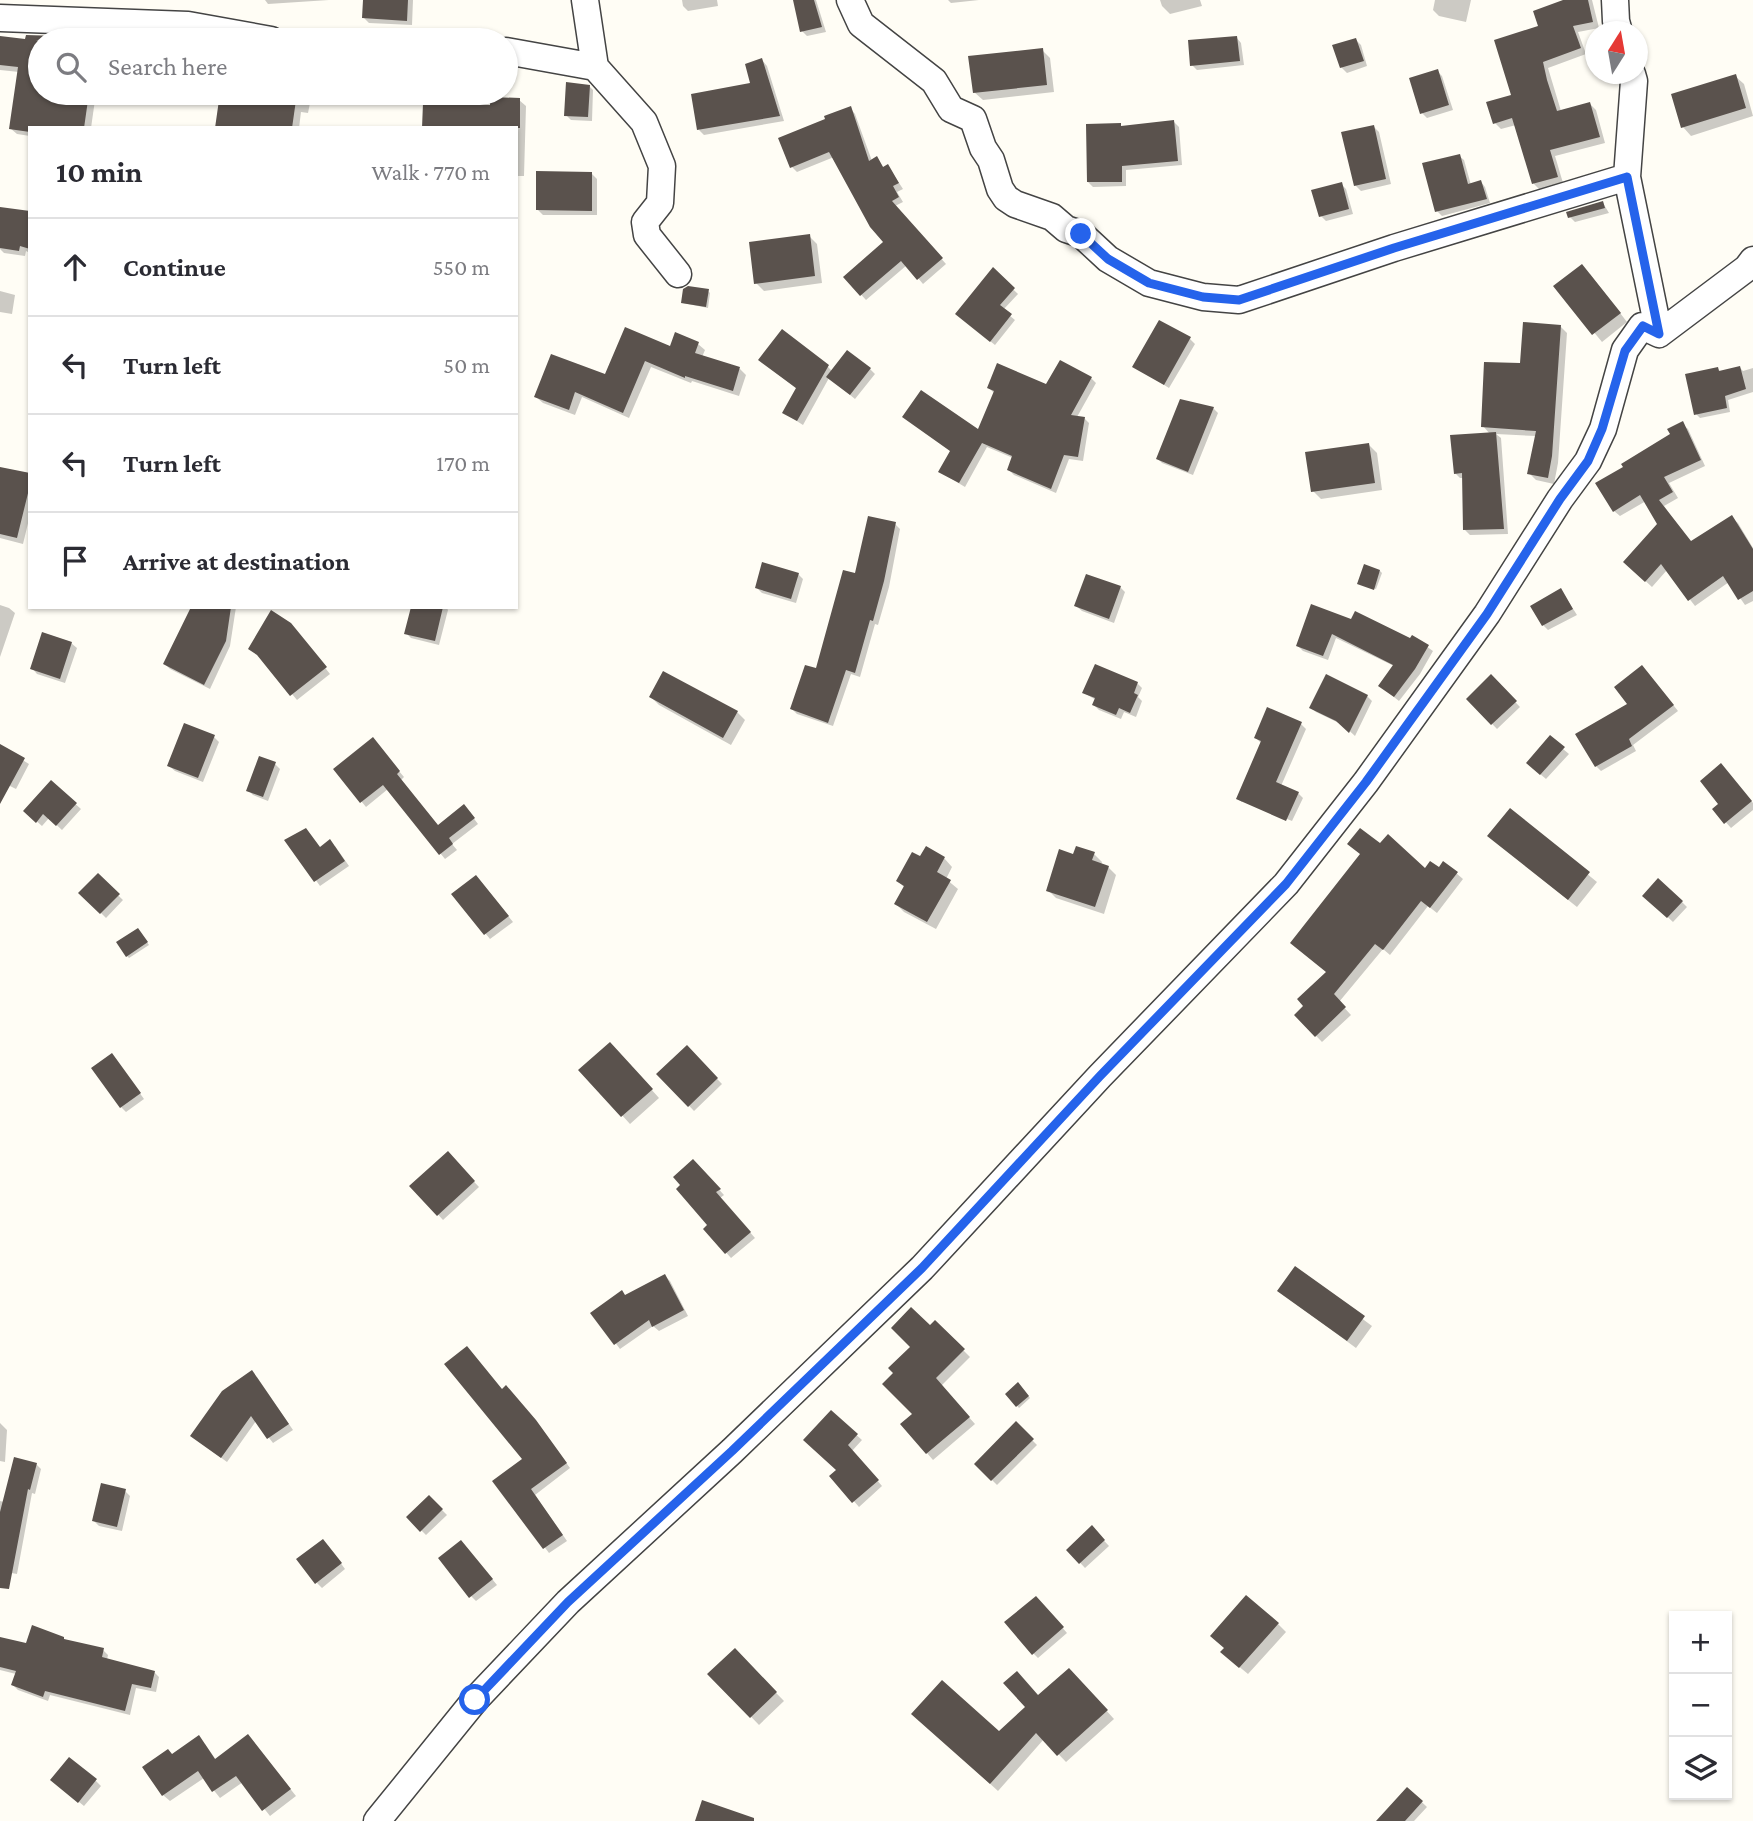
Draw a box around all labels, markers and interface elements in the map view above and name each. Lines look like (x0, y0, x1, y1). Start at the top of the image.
north arrow (1585, 21, 1648, 84)
search box (28, 28, 518, 105)
icon: search (52, 48, 90, 86)
text: Search here (108, 52, 227, 81)
text: 10 min (56, 155, 143, 188)
text: Walk · 770 m (371, 159, 490, 185)
route end (1065, 218, 1096, 249)
icon: ahead (56, 248, 94, 286)
text: Continue (123, 253, 226, 282)
text: 550 m (433, 254, 490, 280)
icon: left (56, 346, 94, 384)
text: Turn left (123, 351, 221, 380)
text: 50 m (443, 352, 490, 378)
icon: left (56, 444, 94, 482)
text: Turn left (123, 449, 221, 478)
text: 170 m (436, 450, 490, 476)
icon: arrive (56, 542, 94, 580)
text: Arrive at destination (123, 547, 350, 576)
map controls (1669, 1611, 1732, 1800)
button: + (1669, 1611, 1732, 1674)
button: − (1669, 1674, 1732, 1737)
route start (459, 1684, 490, 1715)
button: layers (1669, 1737, 1732, 1800)

